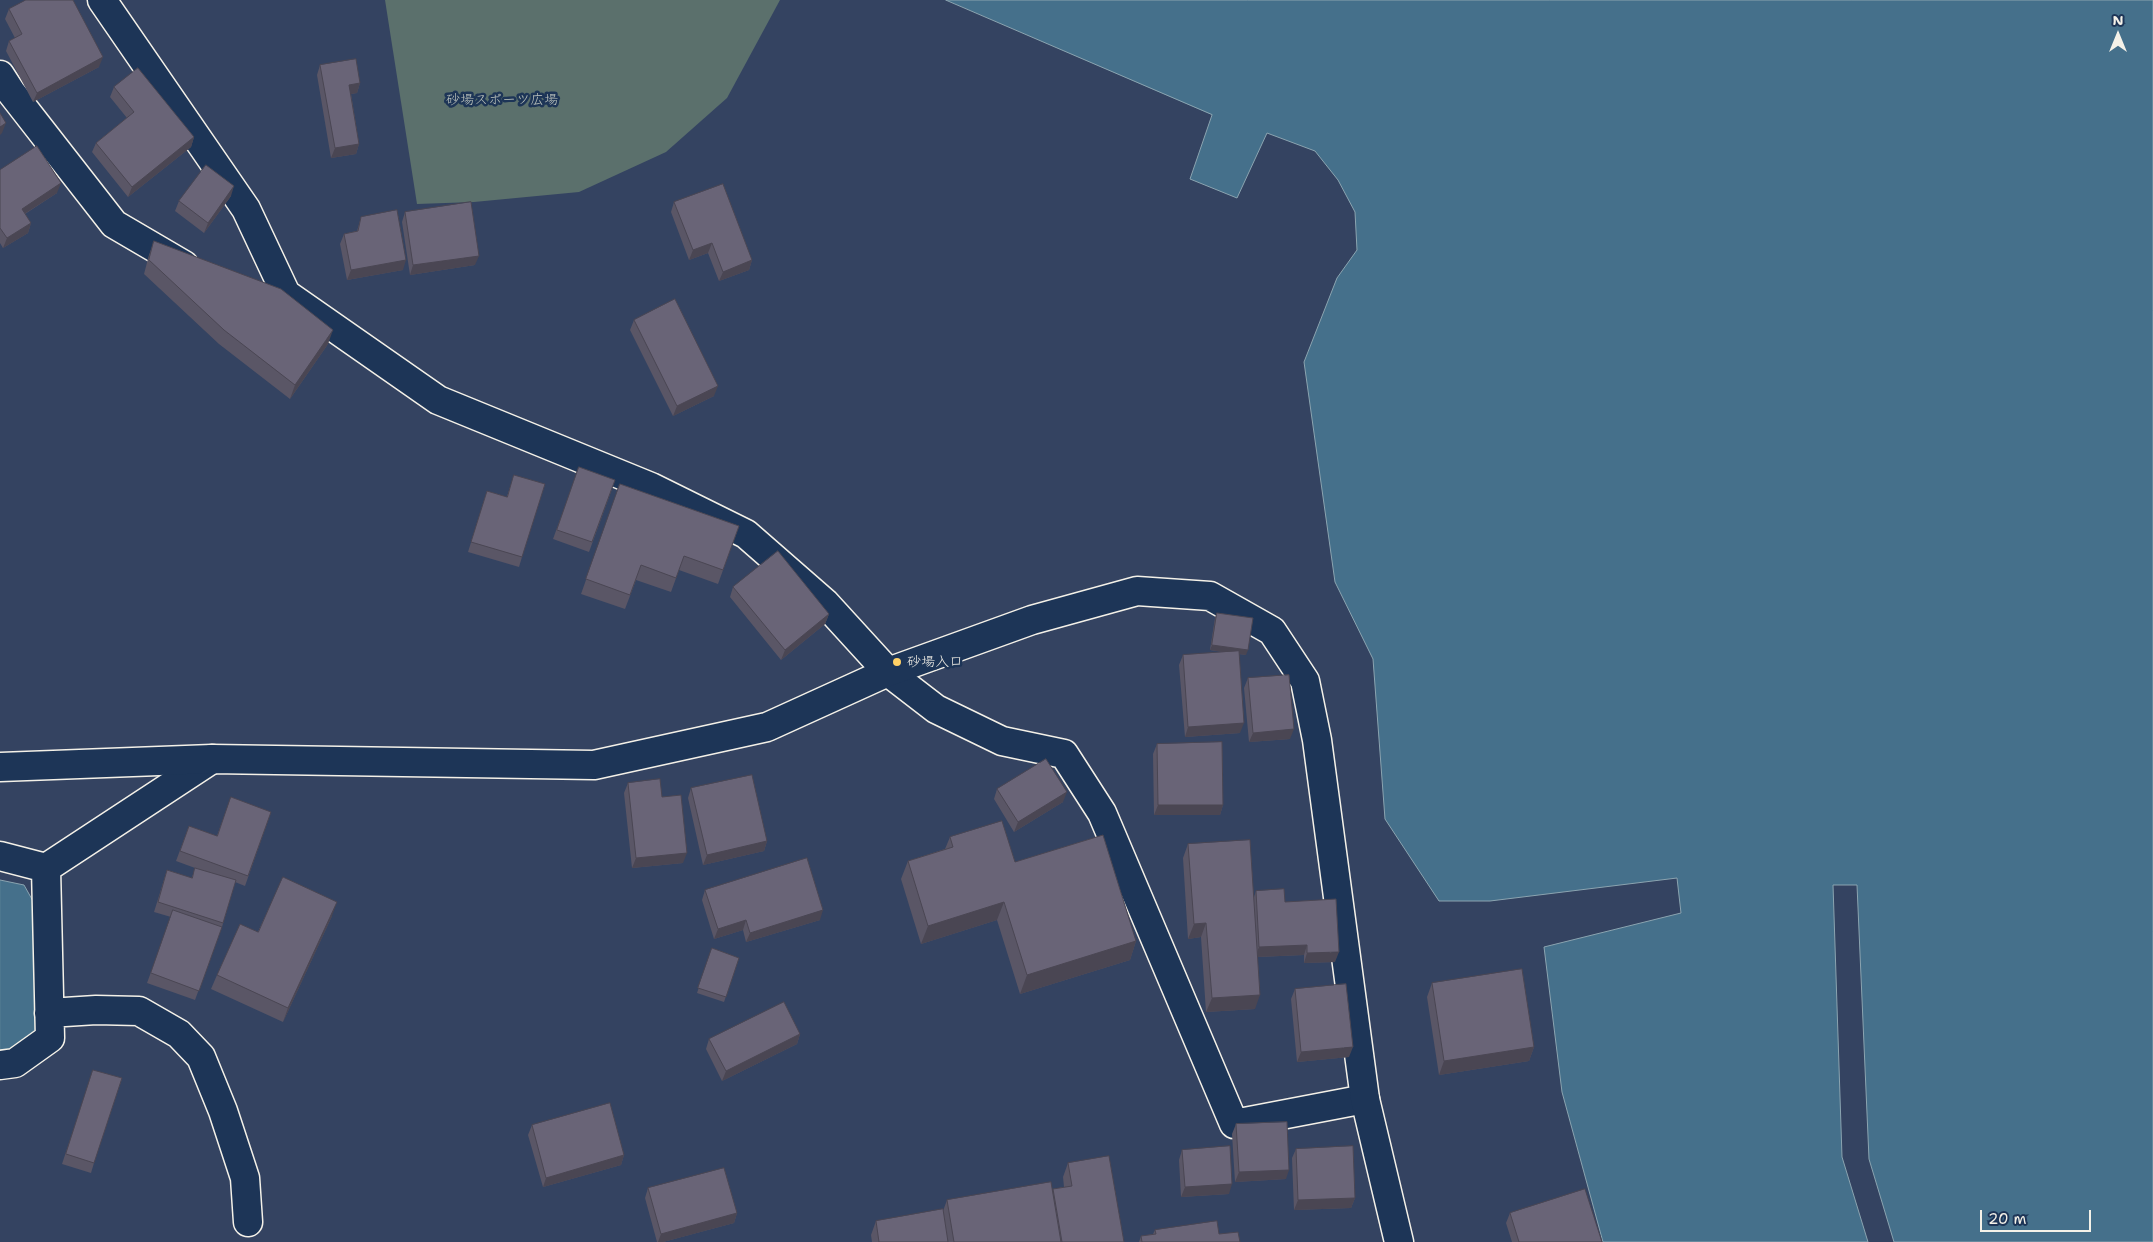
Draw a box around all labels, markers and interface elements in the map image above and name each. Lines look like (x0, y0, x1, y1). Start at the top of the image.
north arrow (2093, 10, 2143, 60)
text: N (2112, 11, 2124, 29)
park label: 砂場スポーツ広場 (446, 92, 558, 108)
place label: 砂場入口 (907, 654, 963, 670)
marker: 砂場入口 (891, 656, 903, 668)
scale bar (1983, 1200, 2094, 1232)
text: 20 m (1988, 1209, 2027, 1229)

